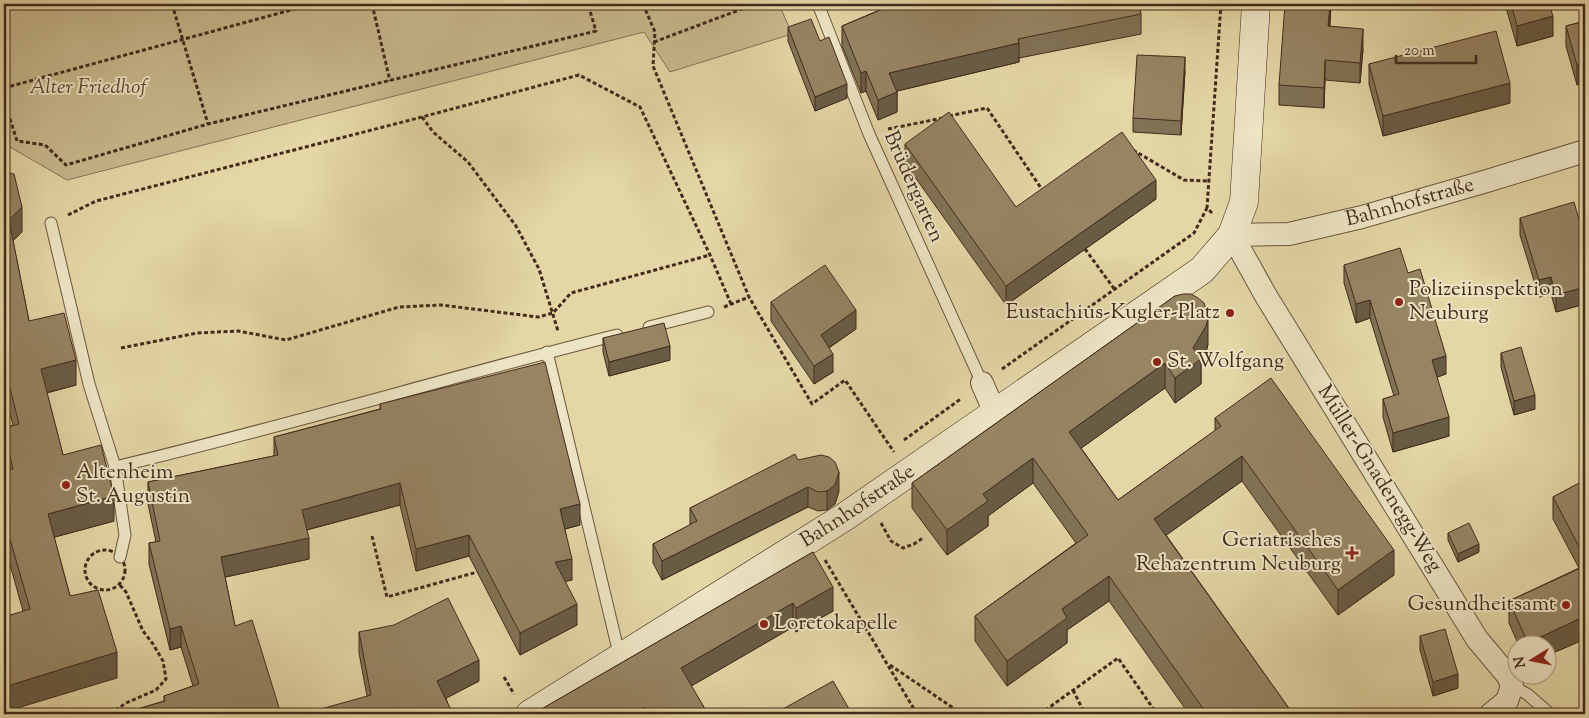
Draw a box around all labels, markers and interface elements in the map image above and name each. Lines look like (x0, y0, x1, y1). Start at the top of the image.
scale bar (1396, 32, 1476, 64)
text: 20 m (1404, 41, 1435, 62)
park label: Alter Friedhof (29, 73, 149, 103)
street label: Brüdergarten (875, 126, 951, 248)
street label: Bahnhofstraße (1343, 170, 1478, 235)
place label: Polizeiinspektion Neuburg (1409, 275, 1563, 329)
marker: Polizeiinspektion Neuburg (1393, 296, 1405, 308)
place label: Eustachius-Kugler-Platz (1006, 298, 1220, 328)
marker: Eustachius-Kugler-Platz (1224, 307, 1236, 319)
place label: St. Wolfgang (1167, 347, 1284, 377)
marker: St. Wolfgang (1151, 356, 1163, 368)
street label: Müller-Gnadenegg-Weg (1309, 379, 1449, 579)
street label: Bahnhofstraße (795, 457, 921, 556)
place label: Altenheim St. Augustin (76, 458, 190, 512)
marker: Altenheim St. Augustin (60, 479, 72, 491)
place label: Geriatrisches Rehazentrum Neuburg (1136, 526, 1341, 580)
marker: Geriatrisches Rehazentrum Neuburg (1345, 546, 1359, 560)
place label: Gesundheitsamt (1407, 590, 1556, 620)
marker: Gesundheitsamt (1560, 599, 1572, 611)
place label: Loretokapelle (774, 609, 898, 639)
marker: Loretokapelle (758, 618, 770, 630)
north arrow (1506, 636, 1556, 686)
text: N (1510, 655, 1532, 669)

